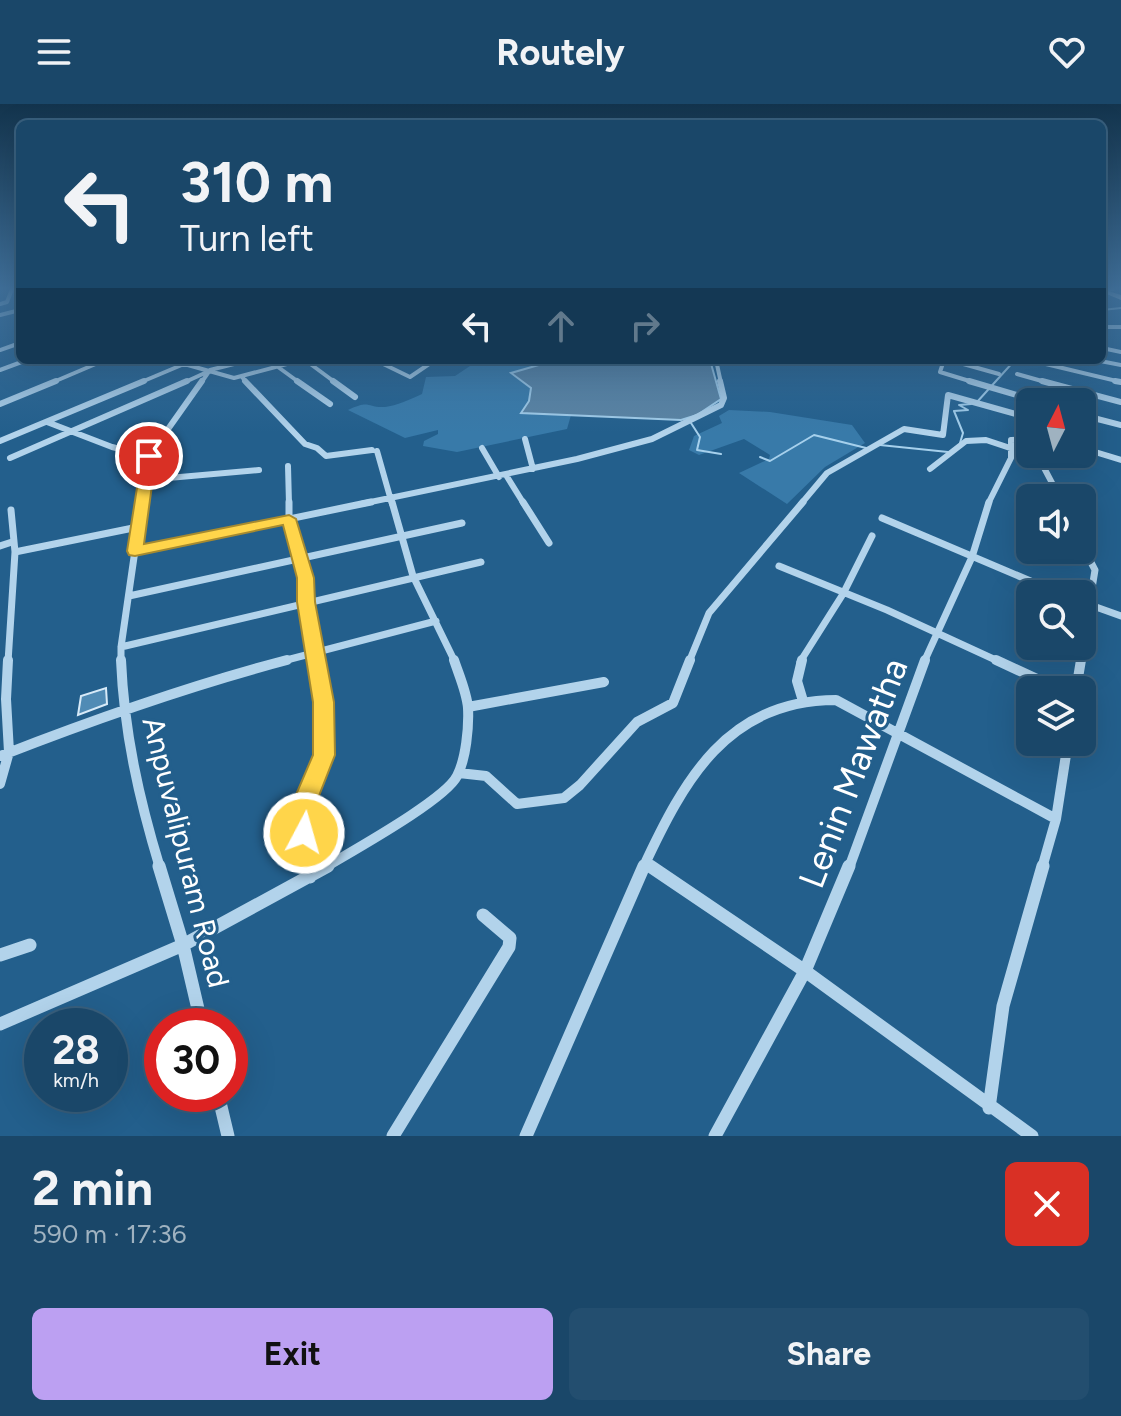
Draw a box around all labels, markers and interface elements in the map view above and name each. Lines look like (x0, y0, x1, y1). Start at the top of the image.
icon: menu (32, 30, 76, 74)
icon: heart (1045, 30, 1089, 74)
text: Routely (496, 31, 625, 74)
text: 310 m (180, 149, 333, 216)
icon: left (48, 152, 152, 256)
text: Turn left (180, 217, 314, 260)
icon: left (455, 304, 499, 348)
icon: ahead (539, 304, 583, 348)
icon: right (623, 304, 667, 348)
north arrow (1016, 388, 1096, 468)
map controls (1016, 388, 1096, 756)
pin (115, 422, 183, 490)
icon: arrive (127, 434, 171, 478)
button: sound (1016, 484, 1096, 564)
button: search (1016, 580, 1096, 660)
street label: Lenin Mawatha (789, 652, 917, 894)
button: layers (1016, 676, 1096, 756)
street label: Anpuvalipuram Road (134, 713, 238, 991)
position arrow (262, 791, 346, 875)
speed limit sign: 30 (144, 1008, 248, 1112)
text: 28 (52, 1026, 100, 1074)
text: km/h (53, 1068, 99, 1092)
text: 2 min (32, 1159, 153, 1217)
button: close (1005, 1162, 1089, 1246)
text: 590 m · 17:36 (32, 1218, 186, 1250)
button: Exit (32, 1308, 553, 1400)
button: Share (569, 1308, 1089, 1400)

